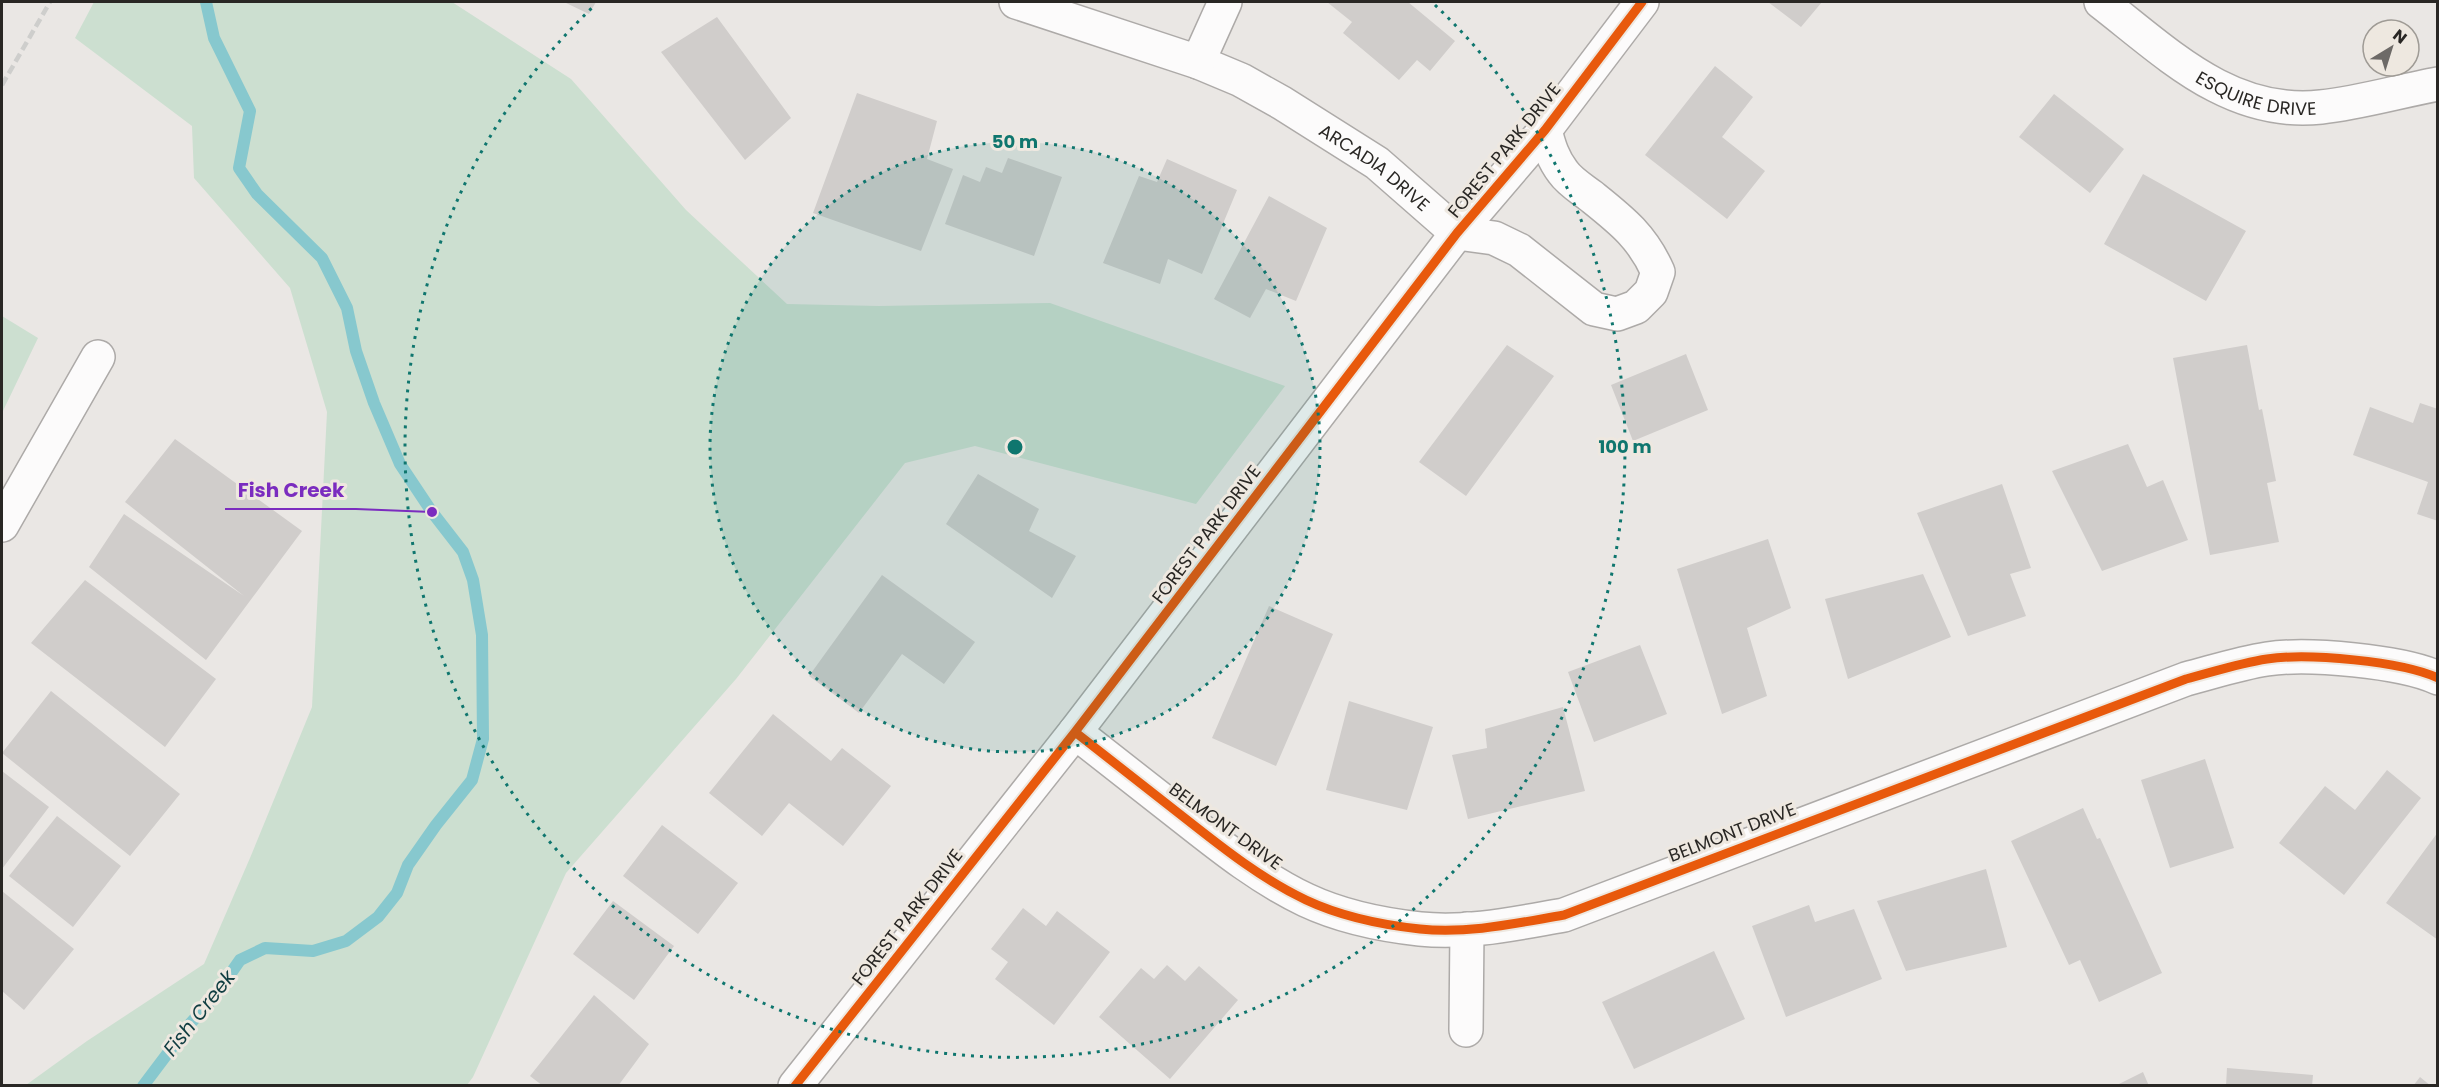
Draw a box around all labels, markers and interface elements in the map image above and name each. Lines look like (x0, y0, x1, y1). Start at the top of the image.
north arrow (2361, 18, 2421, 78)
text: N (2388, 24, 2412, 49)
street label: ESQUIRE DRIVE (2191, 64, 2317, 121)
street label: FOREST PARK DRIVE (1442, 77, 1566, 223)
street label: ARCADIA DRIVE (1315, 117, 1435, 216)
text: 50 m (992, 129, 1038, 154)
text: 100 m (1598, 434, 1652, 459)
centre of rings (1005, 437, 1025, 457)
street label: FOREST PARK DRIVE (1146, 460, 1266, 608)
callout: Fish Creek (225, 471, 356, 509)
text: Fish Creek (238, 476, 345, 504)
street label: BELMONT DRIVE (1164, 776, 1288, 876)
street label: BELMONT DRIVE (1665, 796, 1799, 868)
street label: FOREST PARK DRIVE (846, 843, 968, 991)
water label: Fish Creek (157, 963, 243, 1062)

